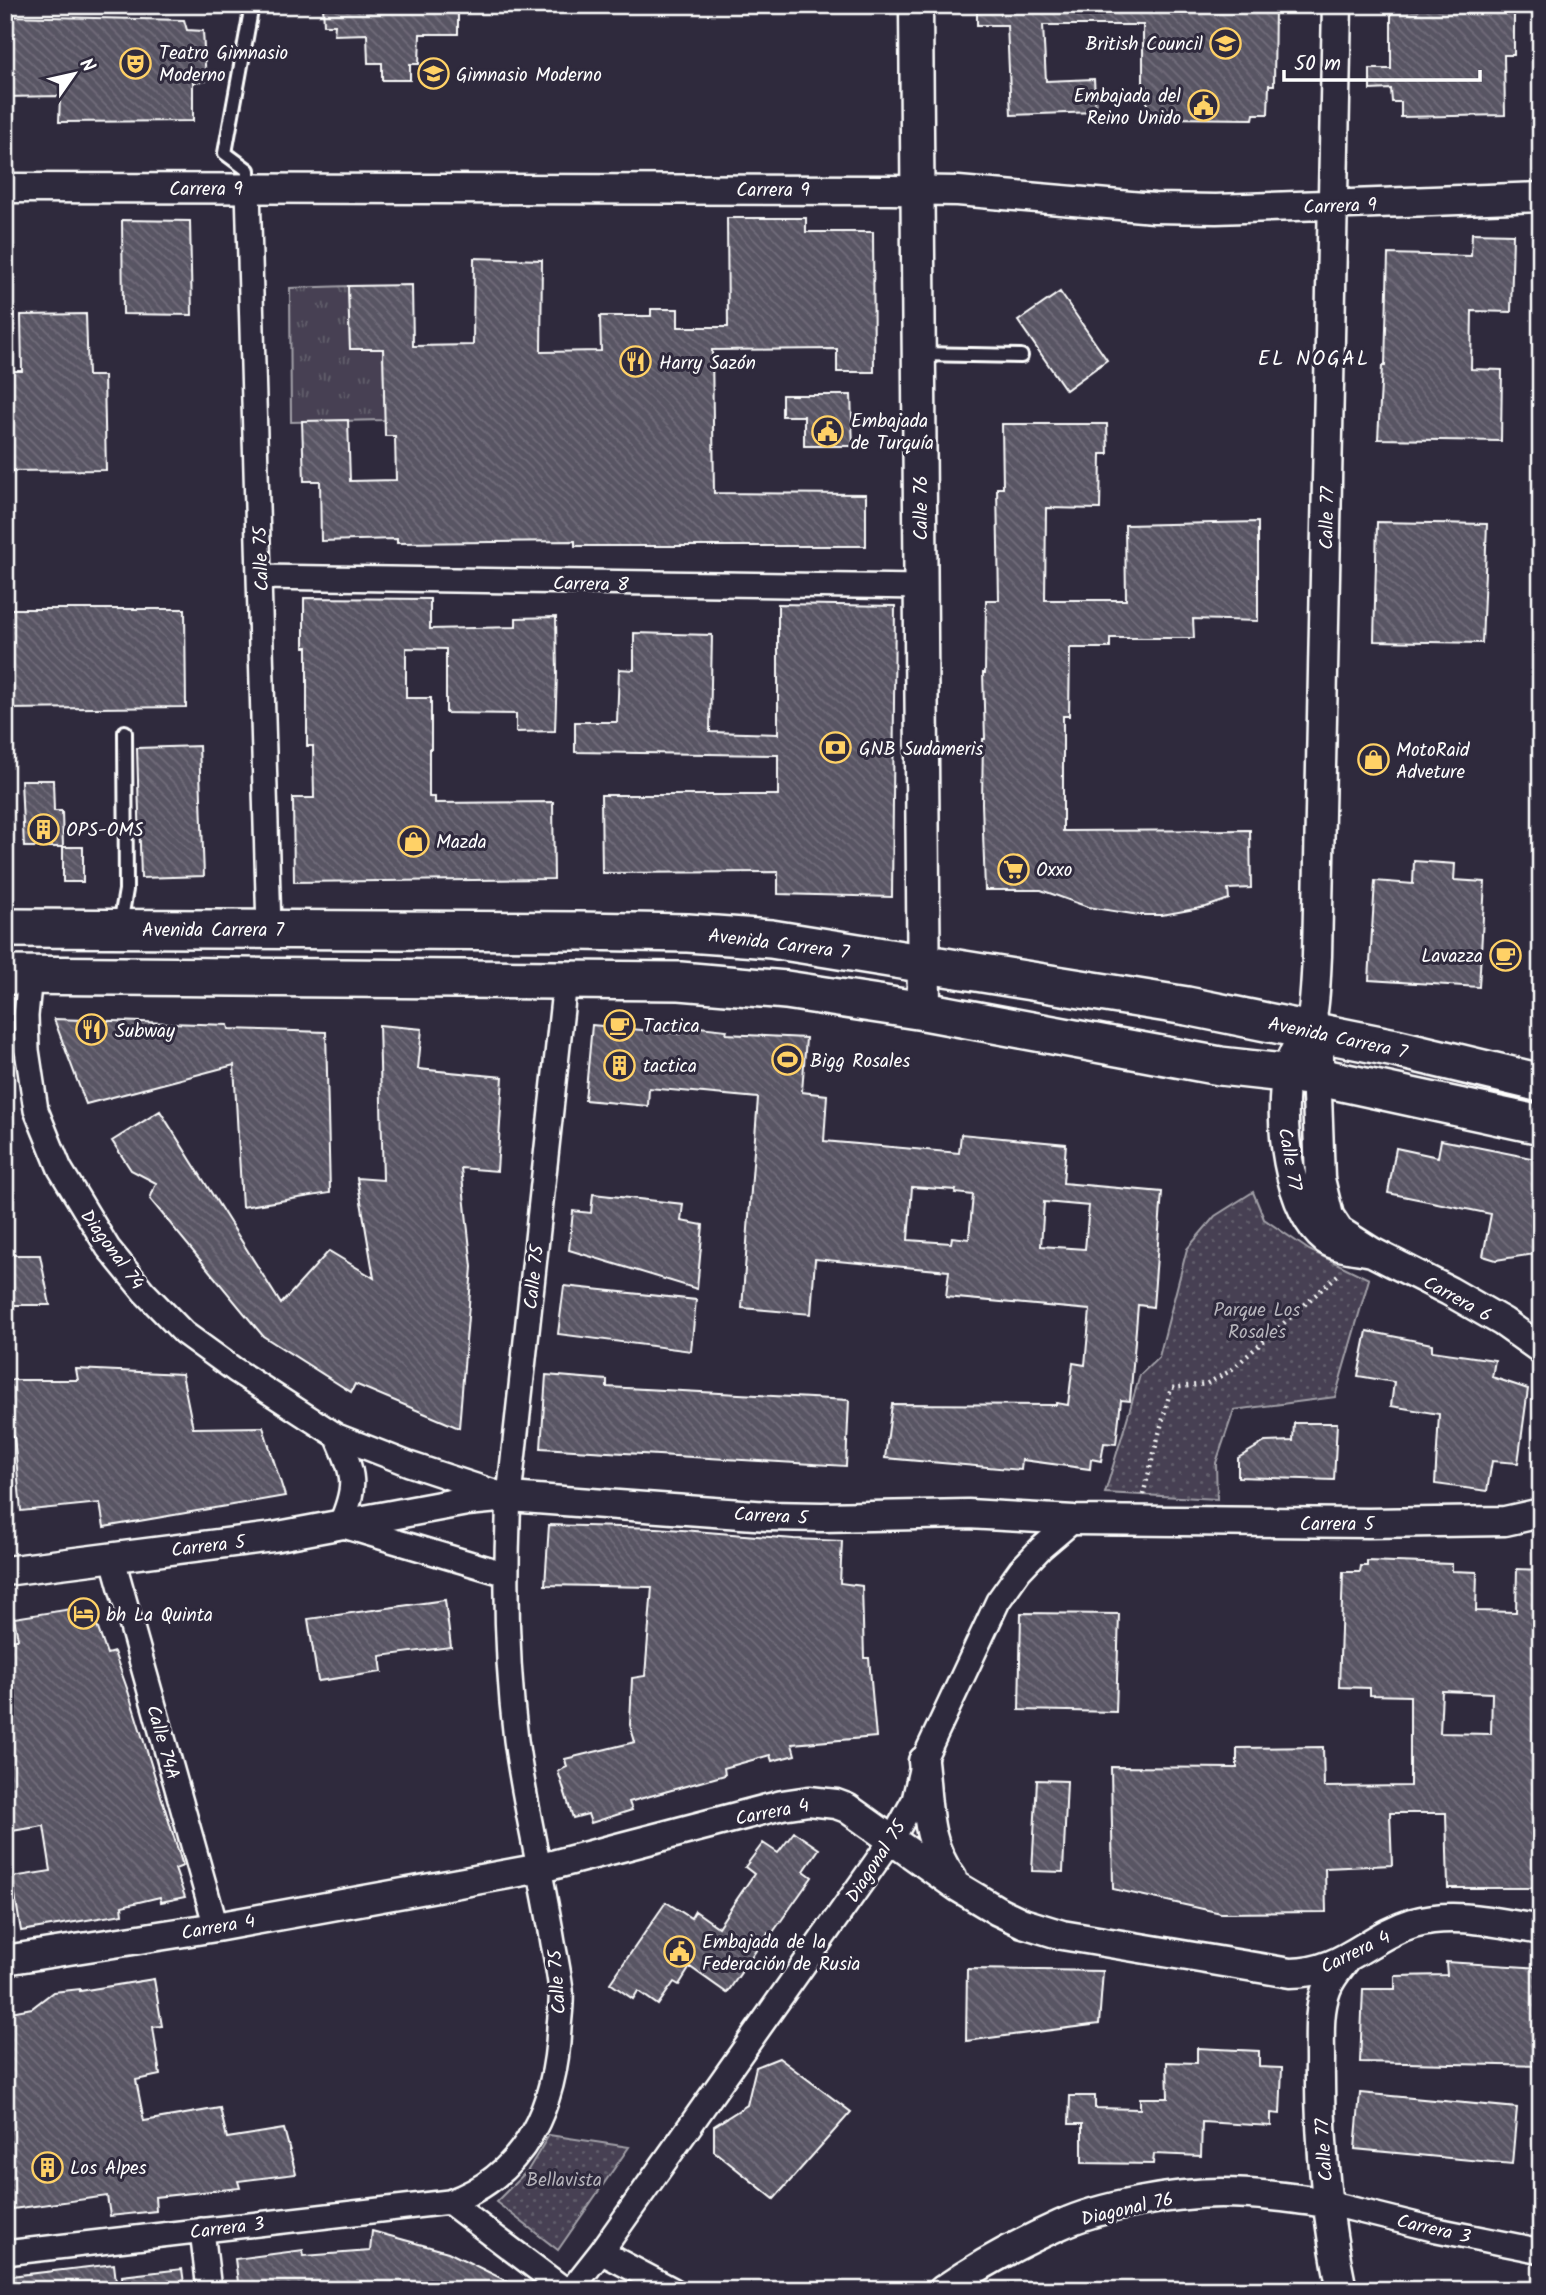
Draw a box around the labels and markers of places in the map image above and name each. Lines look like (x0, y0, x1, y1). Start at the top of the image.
school or university icon: British Council (1209, 26, 1243, 60)
place label: British Council (1085, 30, 1203, 60)
place label: Teatro Gimnasio Moderno (159, 39, 288, 91)
theatre icon: Teatro Gimnasio Moderno (119, 46, 153, 80)
school or university icon: Gimnasio Moderno (416, 57, 450, 91)
place label: Gimnasio Moderno (456, 61, 602, 91)
place label: Embajada del Reino Unido (1073, 82, 1181, 134)
public building icon: Embajada del Reino Unido (1187, 89, 1221, 123)
restaurant icon: Harry Sazón (619, 345, 653, 379)
place label: Harry Sazón (659, 349, 756, 379)
place label: Embajada de Turquía (851, 407, 934, 459)
public building icon: Embajada de Turquía (811, 414, 845, 448)
bank icon: GNB Sudameris (819, 731, 853, 765)
place label: GNB Sudameris (859, 735, 983, 765)
place label: MotoRaid Adveture (1396, 736, 1470, 788)
shop icon: MotoRaid Adveture (1356, 743, 1390, 777)
building icon: OPS-OMS (26, 812, 60, 846)
place label: OPS-OMS (66, 816, 144, 846)
shop icon: Mazda (396, 824, 430, 858)
place label: Mazda (436, 828, 487, 858)
supermarket icon: Oxxo (996, 852, 1030, 886)
place label: Oxxo (1036, 856, 1072, 886)
cafe icon: Lavazza (1489, 938, 1523, 972)
place label: Lavazza (1421, 942, 1483, 972)
cafe icon: Tactica (603, 1008, 637, 1042)
place label: Tactica (643, 1012, 700, 1042)
restaurant icon: Subway (75, 1013, 109, 1047)
place label: Subway (115, 1017, 176, 1047)
sports icon: Bigg Rosales (770, 1043, 804, 1077)
place label: Bigg Rosales (810, 1047, 910, 1077)
building icon: tactica (603, 1048, 637, 1082)
place label: tactica (643, 1052, 697, 1082)
hotel icon: bh La Quinta (66, 1597, 100, 1631)
place label: bh La Quinta (106, 1601, 213, 1631)
place label: Embajada de la Federación de Rusia (702, 1928, 860, 1980)
public building icon: Embajada de la Federación de Rusia (662, 1935, 696, 1969)
building icon: Los Alpes (30, 2150, 64, 2184)
place label: Los Alpes (70, 2154, 147, 2184)

